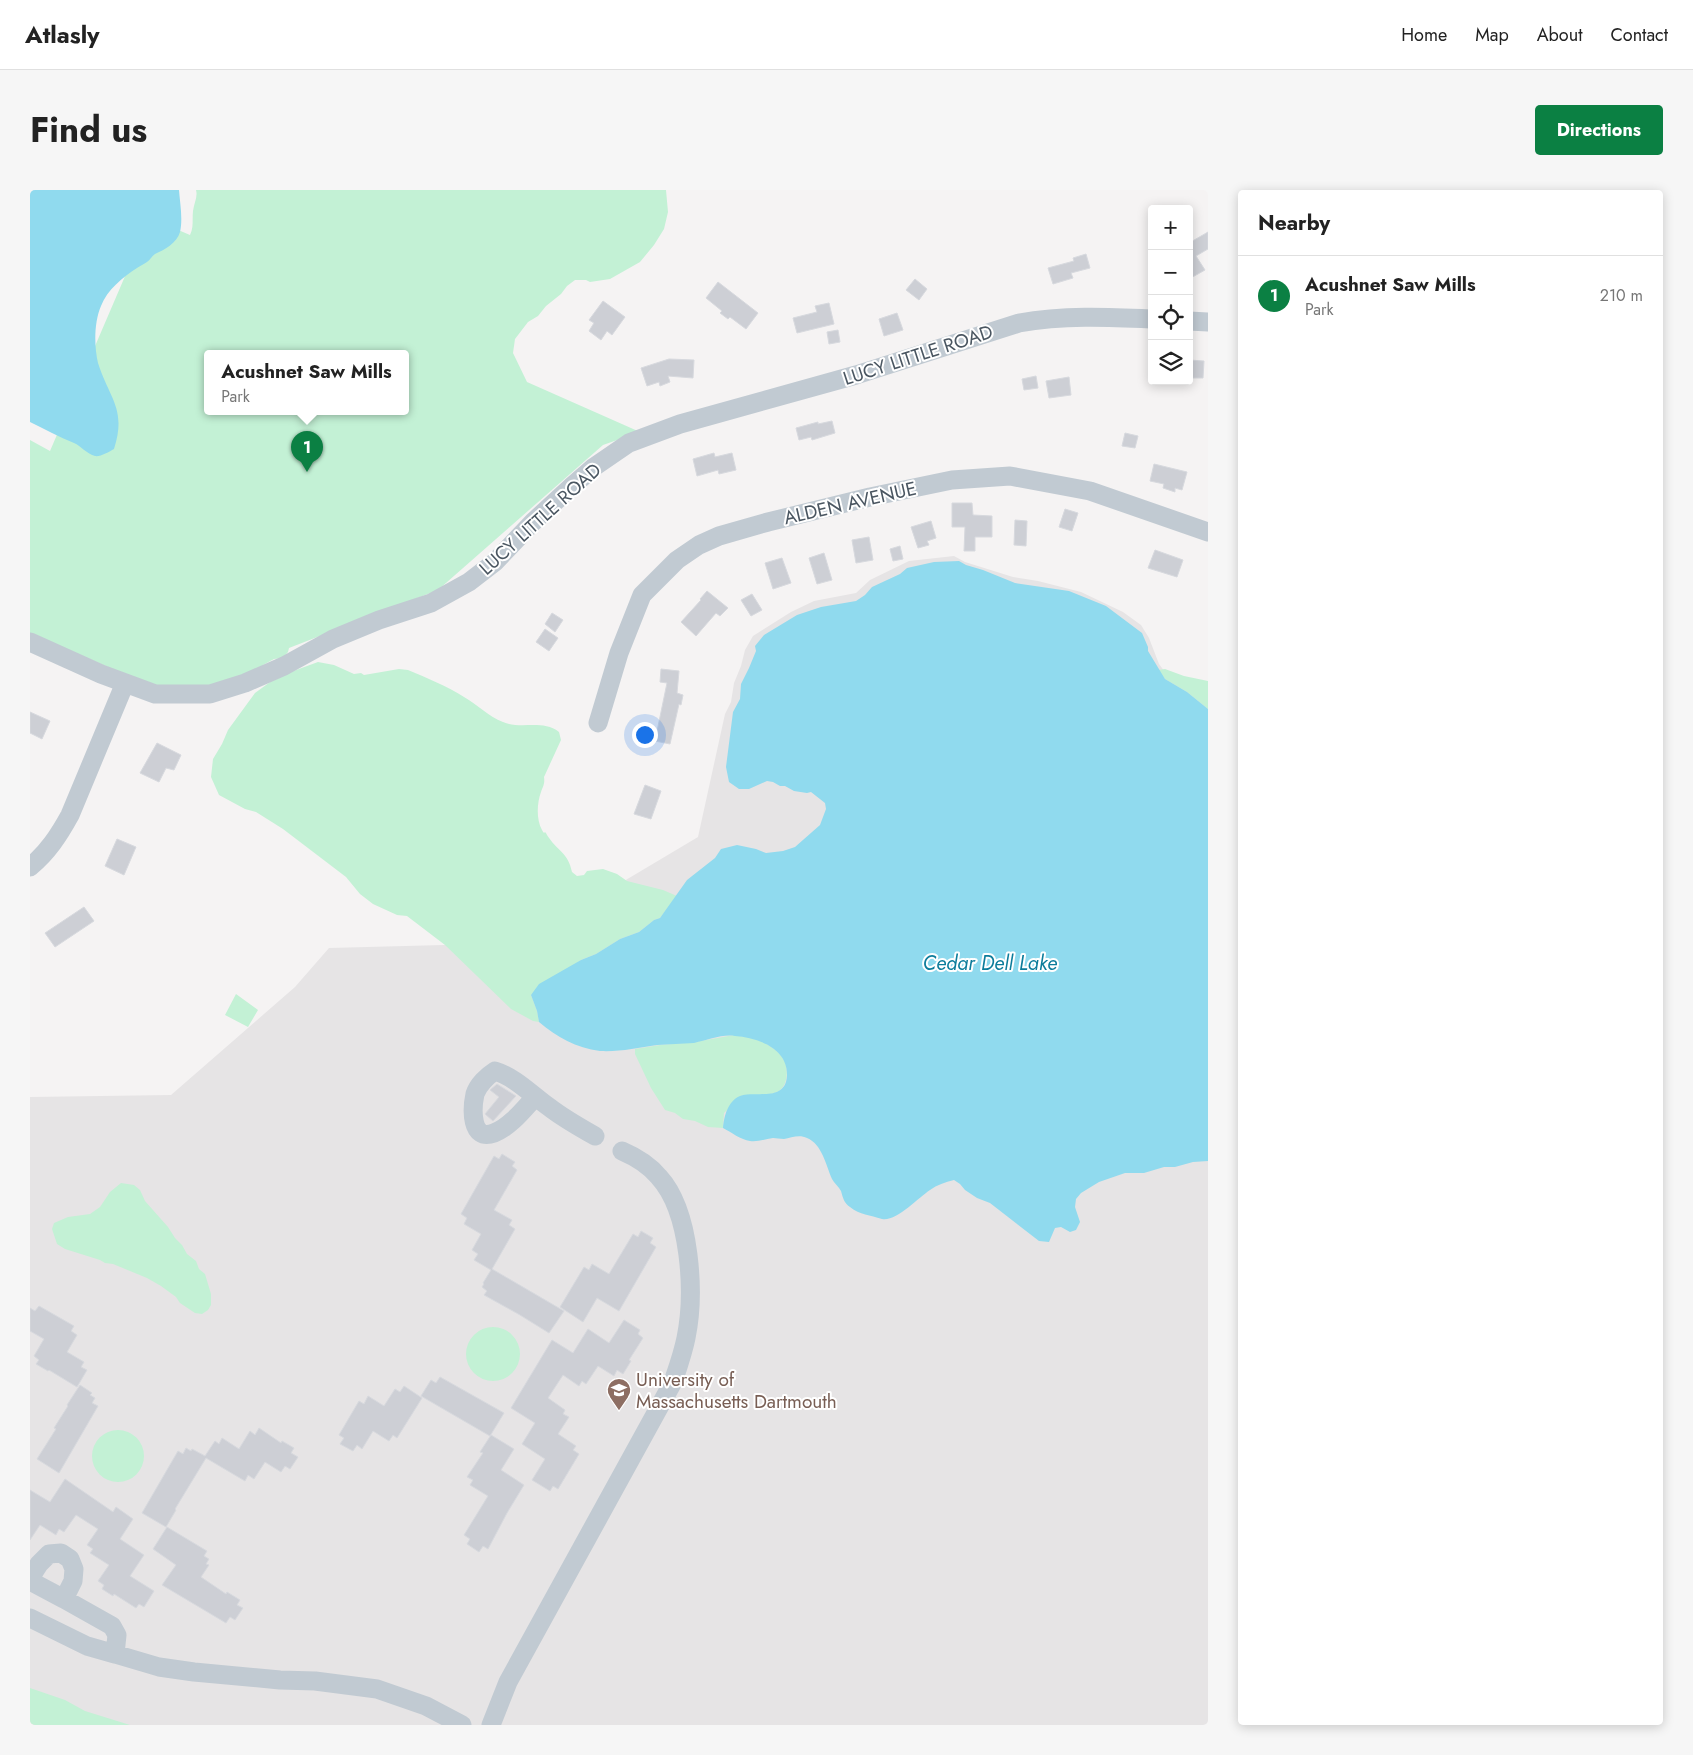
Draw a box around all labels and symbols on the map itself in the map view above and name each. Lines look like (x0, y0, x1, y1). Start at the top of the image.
street label: LUCY LITTLE ROAD (840, 318, 996, 392)
pin: 1 (291, 431, 323, 472)
street label: LUCY LITTLE ROAD (473, 457, 607, 581)
street label: ALDEN AVENUE (781, 475, 919, 531)
your location (632, 722, 658, 748)
water label: Cedar Dell Lake (923, 949, 1057, 978)
place label: University of Massachusetts Dartmouth (636, 1366, 837, 1415)
school or university icon: University of Massachusetts Dartmouth (606, 1377, 632, 1411)

